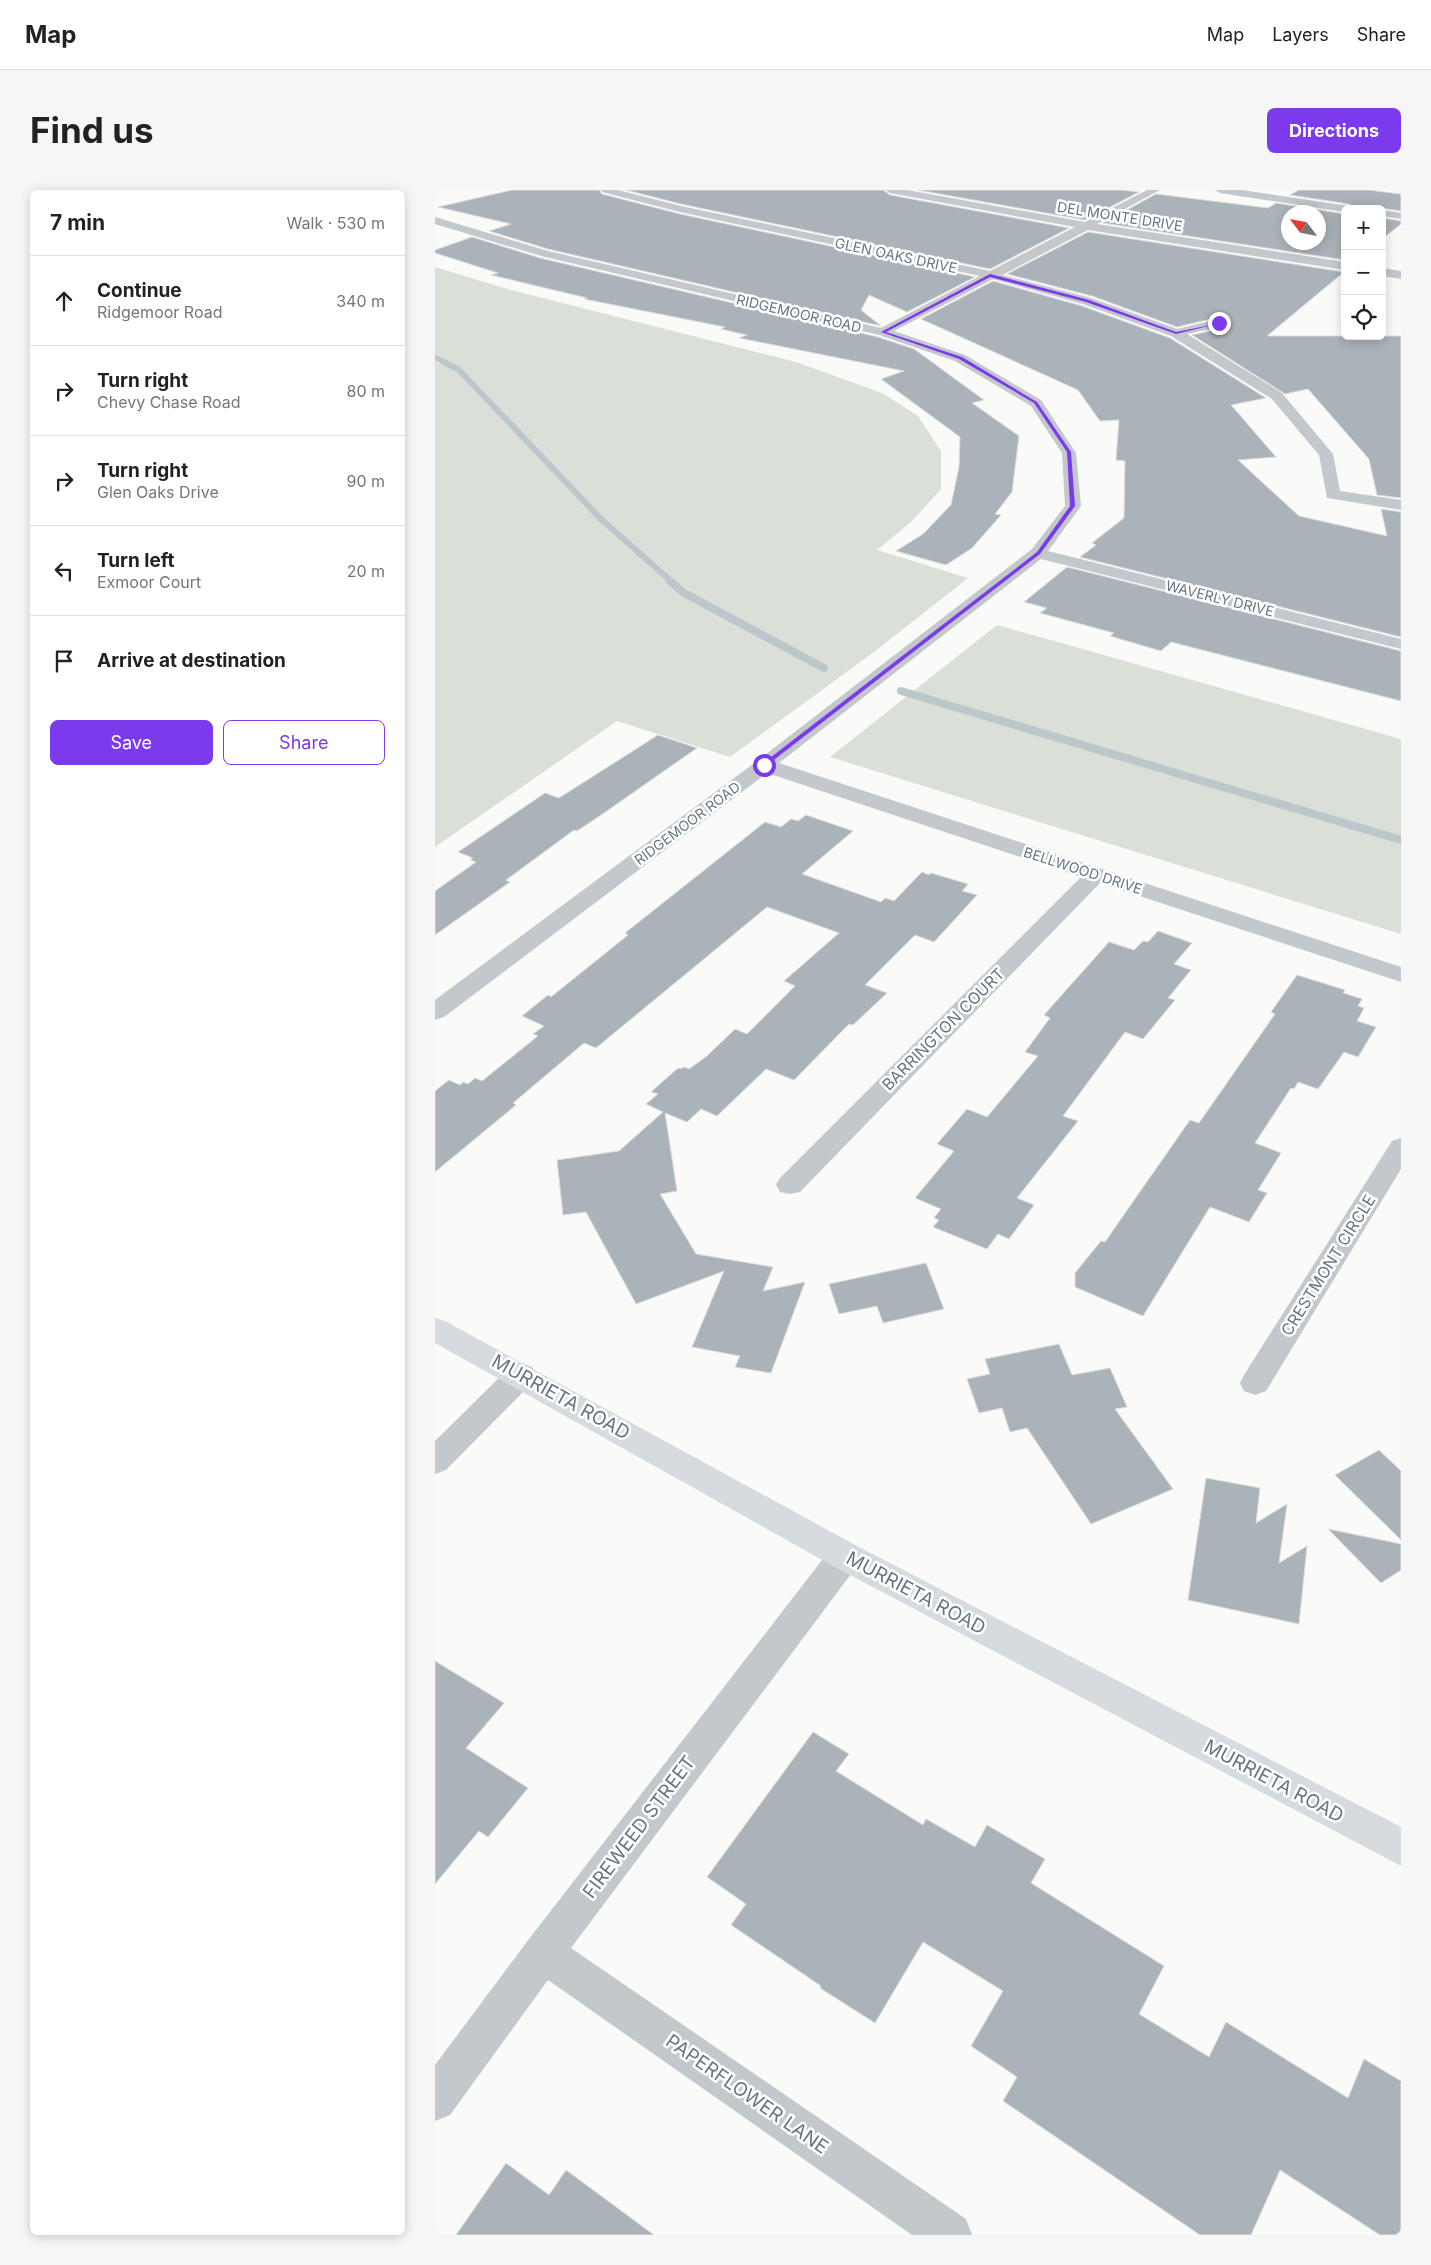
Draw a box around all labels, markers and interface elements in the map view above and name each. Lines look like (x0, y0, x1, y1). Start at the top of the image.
text: Map (25, 20, 76, 49)
text: Map (1207, 24, 1244, 45)
text: Layers (1272, 24, 1329, 45)
text: Share (1357, 24, 1406, 45)
button: Directions (1267, 108, 1401, 153)
text: Find us (30, 109, 154, 151)
street label: DEL MONTE DRIVE (1056, 198, 1184, 234)
north arrow (1281, 205, 1326, 250)
map controls (1341, 205, 1386, 340)
button: + (1341, 205, 1386, 250)
text: 7 min (50, 210, 105, 235)
text: Walk · 530 m (287, 213, 385, 233)
street label: GLEN OAKS DRIVE (833, 234, 959, 276)
button: − (1341, 250, 1386, 295)
text: Continue (97, 279, 182, 302)
icon: ahead (50, 287, 78, 315)
street label: RIDGEMOOR ROAD (735, 290, 863, 336)
text: 340 m (336, 291, 385, 311)
button: locate (1341, 295, 1386, 340)
text: Ridgemoor Road (97, 302, 222, 322)
route end (1208, 312, 1231, 335)
text: Turn right (97, 369, 188, 392)
icon: right (50, 377, 78, 405)
text: 80 m (346, 381, 385, 401)
text: Chevy Chase Road (97, 392, 241, 412)
text: Turn right (97, 459, 188, 482)
icon: right (50, 467, 78, 495)
text: 90 m (346, 471, 385, 491)
text: Glen Oaks Drive (97, 482, 219, 502)
text: Turn left (97, 549, 175, 572)
icon: left (50, 557, 78, 585)
text: 20 m (347, 561, 385, 581)
text: Exmoor Court (97, 572, 201, 592)
street label: WAVERLY DRIVE (1164, 576, 1276, 620)
icon: arrive (50, 647, 78, 675)
text: Arrive at destination (97, 649, 286, 672)
button: Save (50, 720, 213, 765)
button: Share (223, 720, 385, 765)
route start (753, 754, 776, 777)
street label: RIDGEMOOR ROAD (631, 778, 743, 868)
street label: BELLWOOD DRIVE (1022, 843, 1144, 897)
street label: BARRINGTON COURT (878, 964, 1008, 1094)
street label: CRESTMONT CIRCLE (1276, 1191, 1380, 1339)
street label: MURRIETA ROAD (488, 1350, 634, 1444)
street label: MURRIETA ROAD (842, 1547, 990, 1639)
street label: MURRIETA ROAD (1200, 1735, 1348, 1827)
street label: FIREWEED STREET (578, 1751, 700, 1903)
street label: PAPERFLOWER LANE (661, 2029, 833, 2159)

